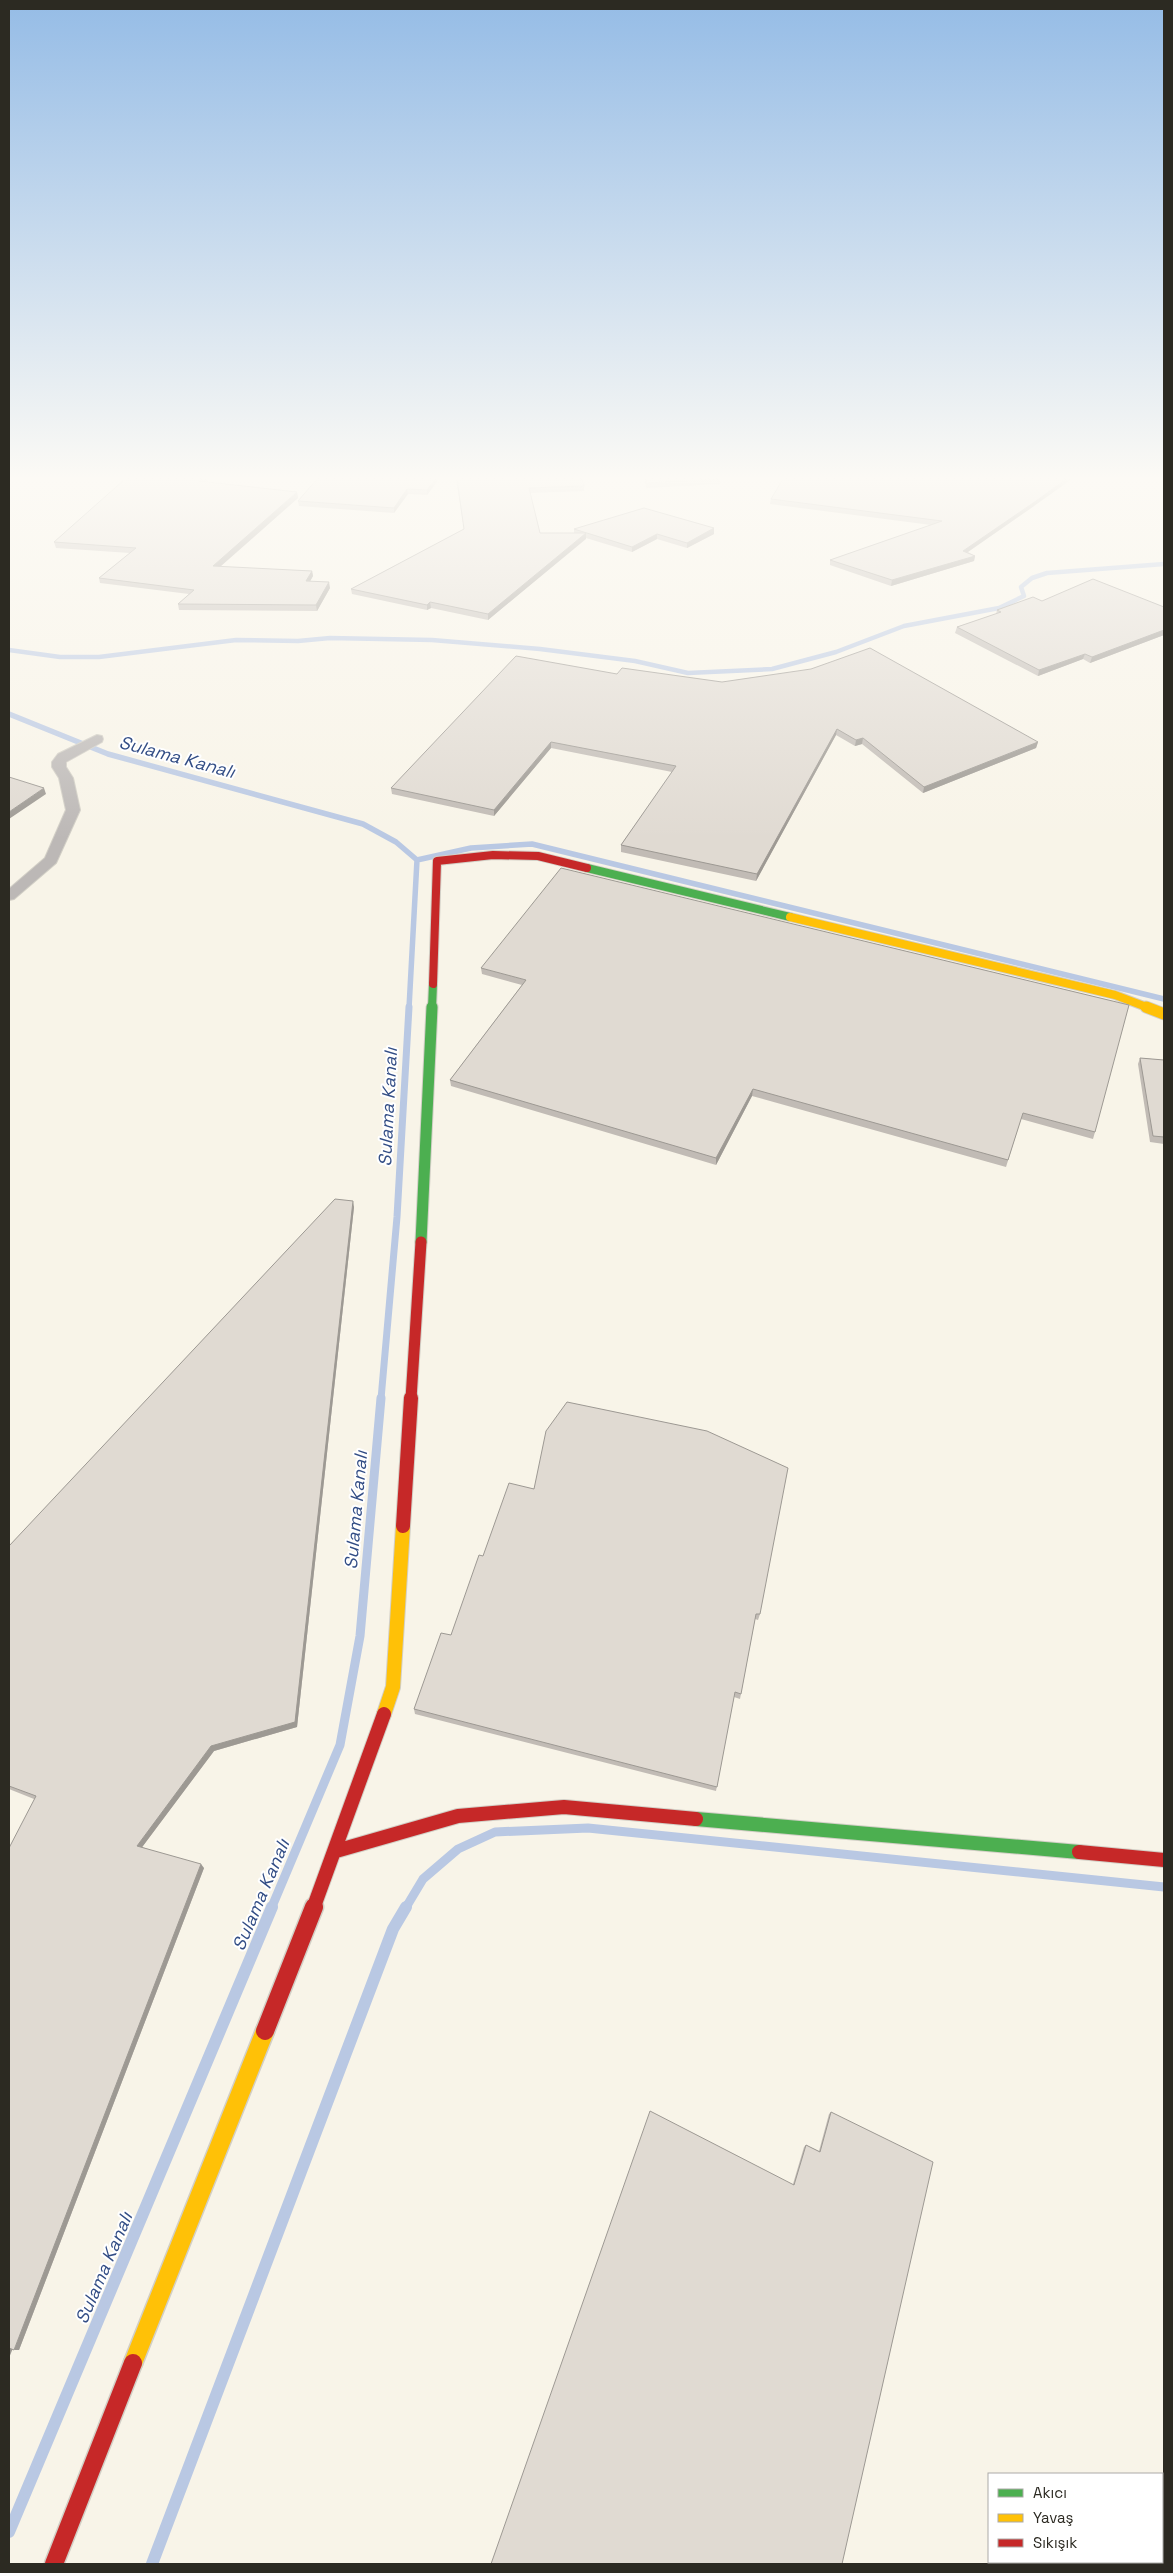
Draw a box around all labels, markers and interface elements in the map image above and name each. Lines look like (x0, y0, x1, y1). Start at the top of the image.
water label: Sulama Kanalı (117, 730, 239, 783)
water label: Sulama Kanalı (373, 1045, 402, 1167)
water label: Sulama Kanalı (339, 1448, 372, 1570)
water label: Sulama Kanalı (227, 1834, 295, 1954)
water label: Sulama Kanalı (70, 2207, 138, 2327)
legend (988, 2473, 1163, 2563)
text: Akıcı (1033, 2483, 1067, 2502)
text: Yavaş (1033, 2508, 1074, 2527)
text: Sıkışık (1033, 2533, 1077, 2552)

